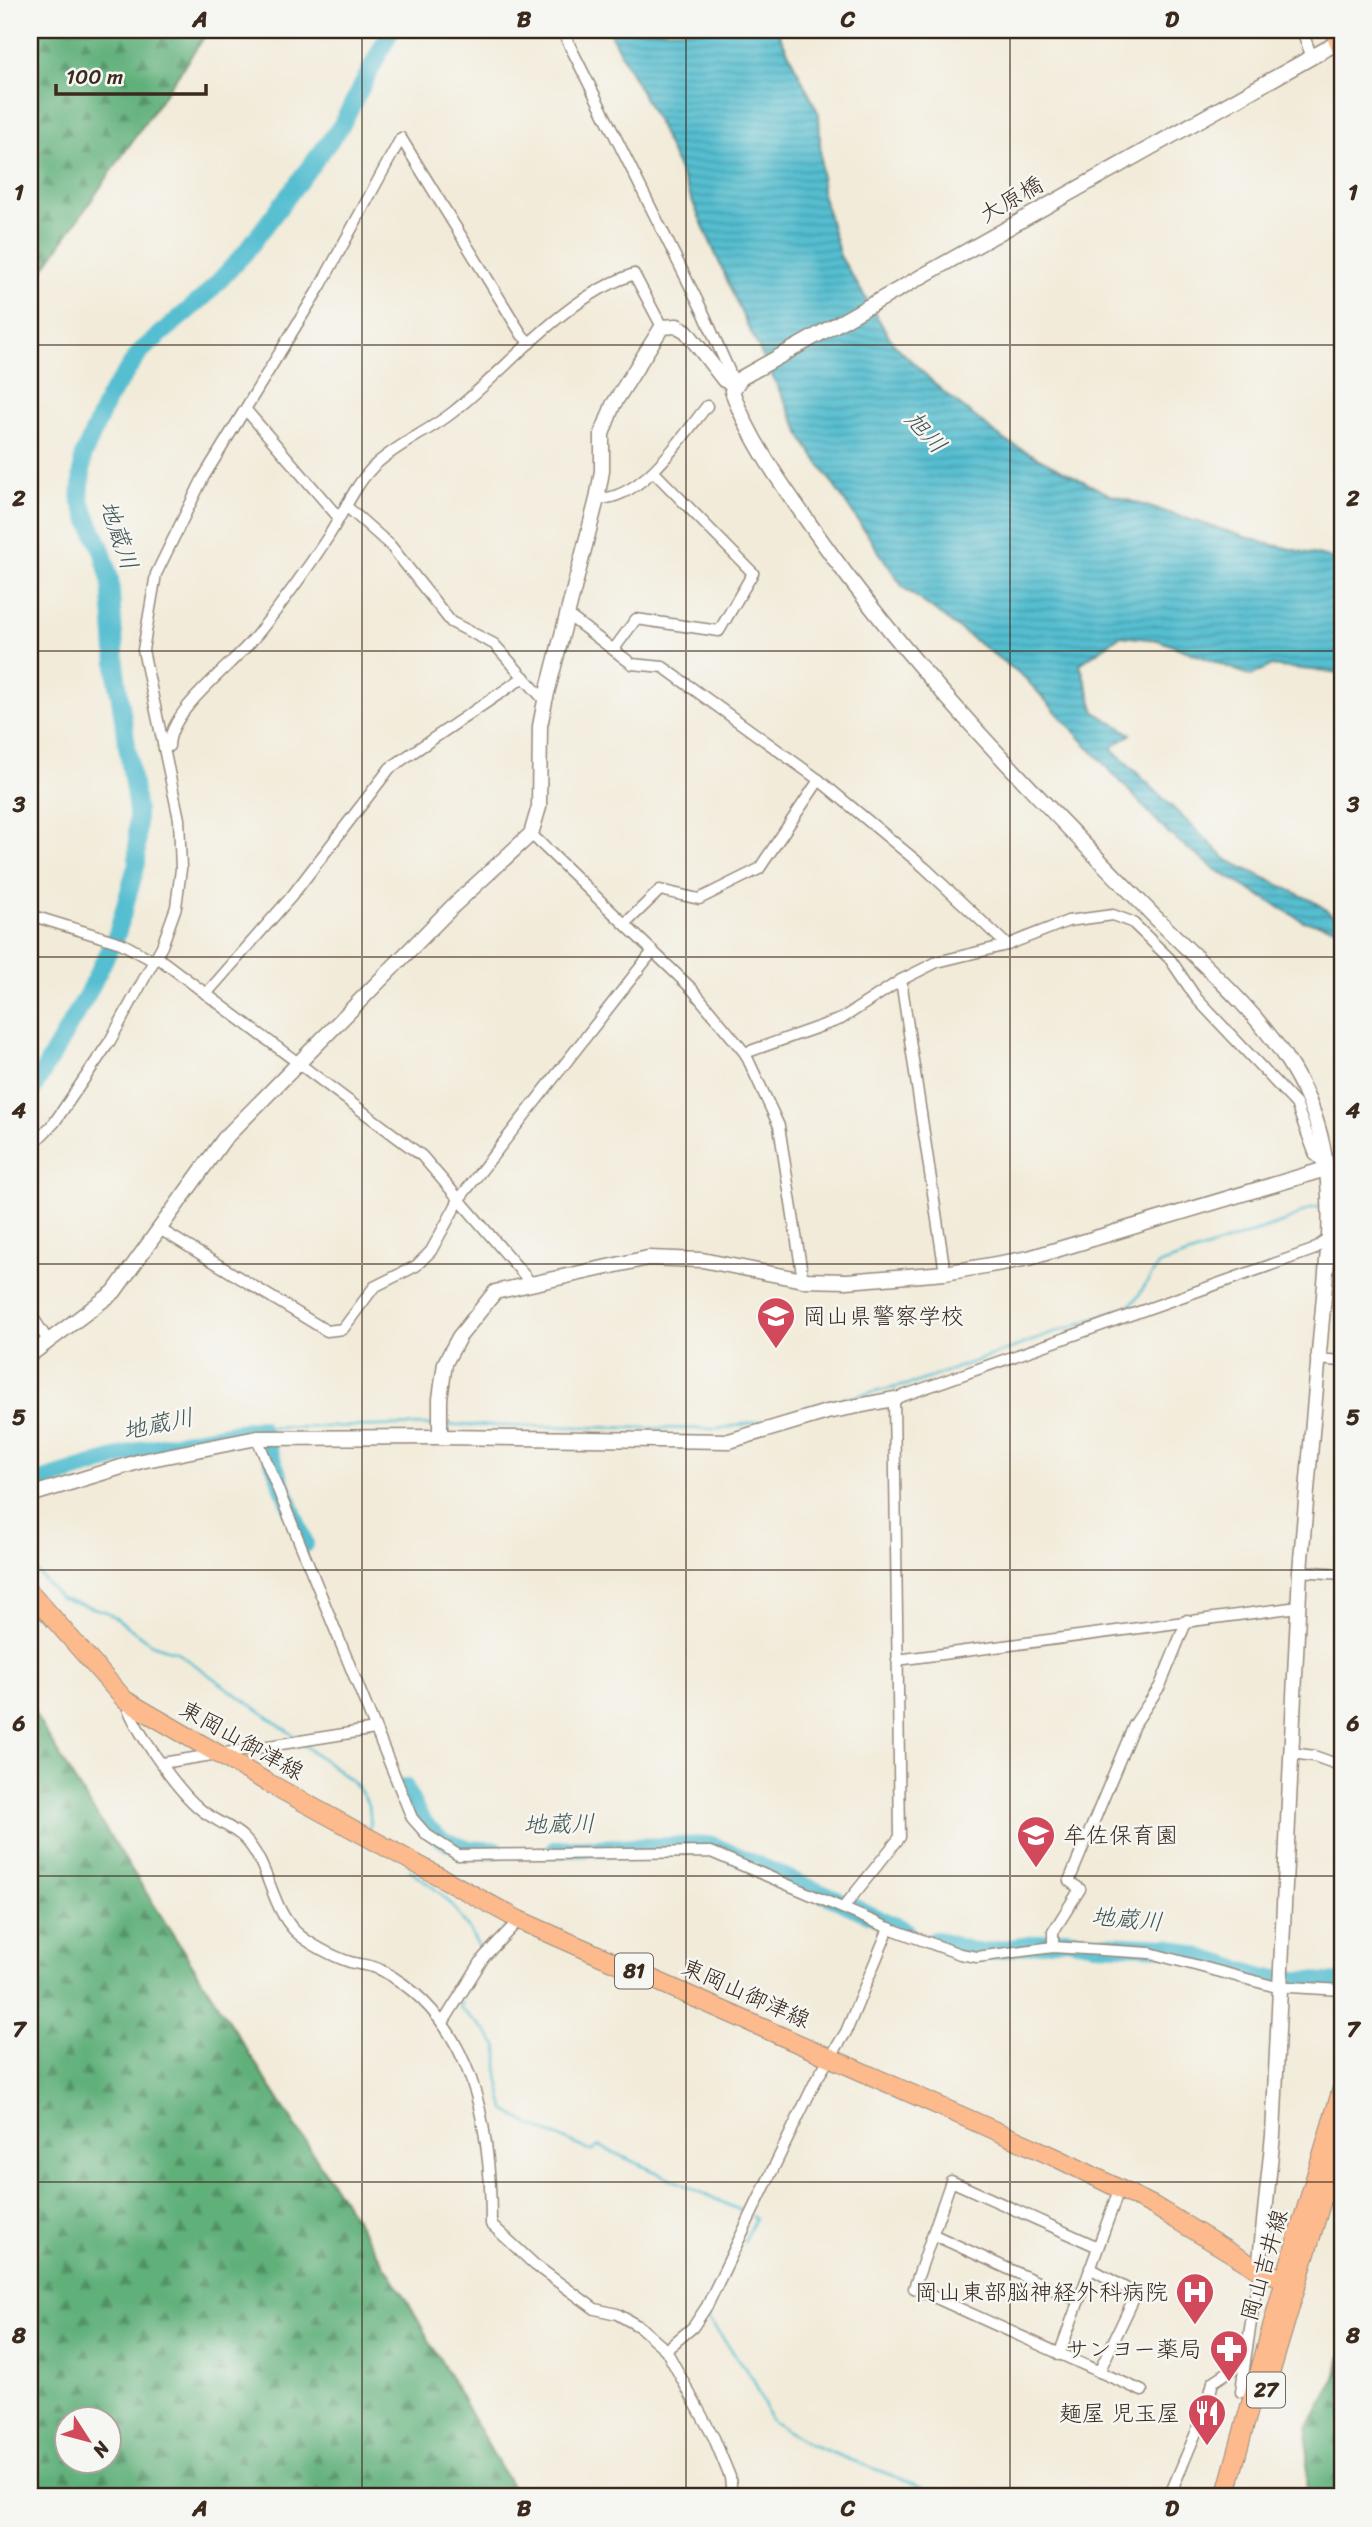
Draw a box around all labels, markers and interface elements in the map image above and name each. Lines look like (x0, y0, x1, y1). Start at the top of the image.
text: A (191, 0, 208, 40)
text: B (517, 0, 532, 40)
text: C (840, 0, 856, 40)
text: D (1165, 0, 1180, 40)
scale bar (56, 52, 206, 96)
text: 100 m (66, 58, 123, 96)
street label: 大原橋 (971, 164, 1051, 234)
text: 1 (14, 172, 24, 213)
text: 1 (1348, 172, 1358, 213)
water label: 旭川 (894, 400, 958, 464)
text: 2 (11, 478, 26, 519)
text: 2 (1345, 478, 1360, 519)
water label: 地蔵川 (87, 494, 151, 576)
text: 3 (12, 784, 26, 825)
text: 3 (1346, 784, 1360, 825)
text: 4 (11, 1090, 27, 1131)
text: 4 (1345, 1090, 1361, 1131)
school or university icon: 岡山県警察学校 (755, 1295, 797, 1350)
place label: 岡山県警察学校 (803, 1296, 964, 1337)
water label: 地蔵川 (118, 1396, 198, 1452)
text: 5 (12, 1397, 26, 1438)
text: 5 (1346, 1397, 1360, 1438)
street label: 東岡山御津線 (171, 1689, 312, 1792)
text: 6 (11, 1703, 26, 1744)
text: 6 (1345, 1703, 1360, 1744)
water label: 地蔵川 (523, 1802, 595, 1846)
school or university icon: 牟佐保育園 (1015, 1814, 1057, 1869)
place label: 牟佐保育園 (1063, 1815, 1178, 1856)
water label: 地蔵川 (1089, 1895, 1165, 1943)
street label: 東岡山御津線 (674, 1947, 817, 2040)
road number: 81 (615, 1954, 653, 1988)
text: 7 (12, 2009, 27, 2050)
text: 7 (1346, 2009, 1361, 2050)
street label: 岡山吉井線 (1229, 2204, 1300, 2326)
hospital icon: 岡山東部脳神経外科病院 (1174, 2271, 1216, 2326)
place label: 岡山東部脳神経外科病院 (915, 2272, 1168, 2313)
text: 8 (11, 2315, 26, 2356)
text: 8 (1345, 2315, 1360, 2356)
pharmacy icon: サンヨー薬局 (1208, 2328, 1250, 2383)
place label: サンヨー薬局 (1065, 2329, 1202, 2370)
road number: 27 (1247, 2372, 1285, 2408)
restaurant icon: 麺屋 児玉屋 (1186, 2392, 1228, 2447)
place label: 麺屋 児玉屋 (1059, 2393, 1180, 2434)
north arrow (52, 2404, 122, 2474)
text: N (84, 2434, 119, 2465)
text: A (191, 2488, 208, 2527)
text: B (517, 2488, 532, 2527)
text: C (840, 2488, 856, 2527)
text: D (1165, 2488, 1180, 2527)

